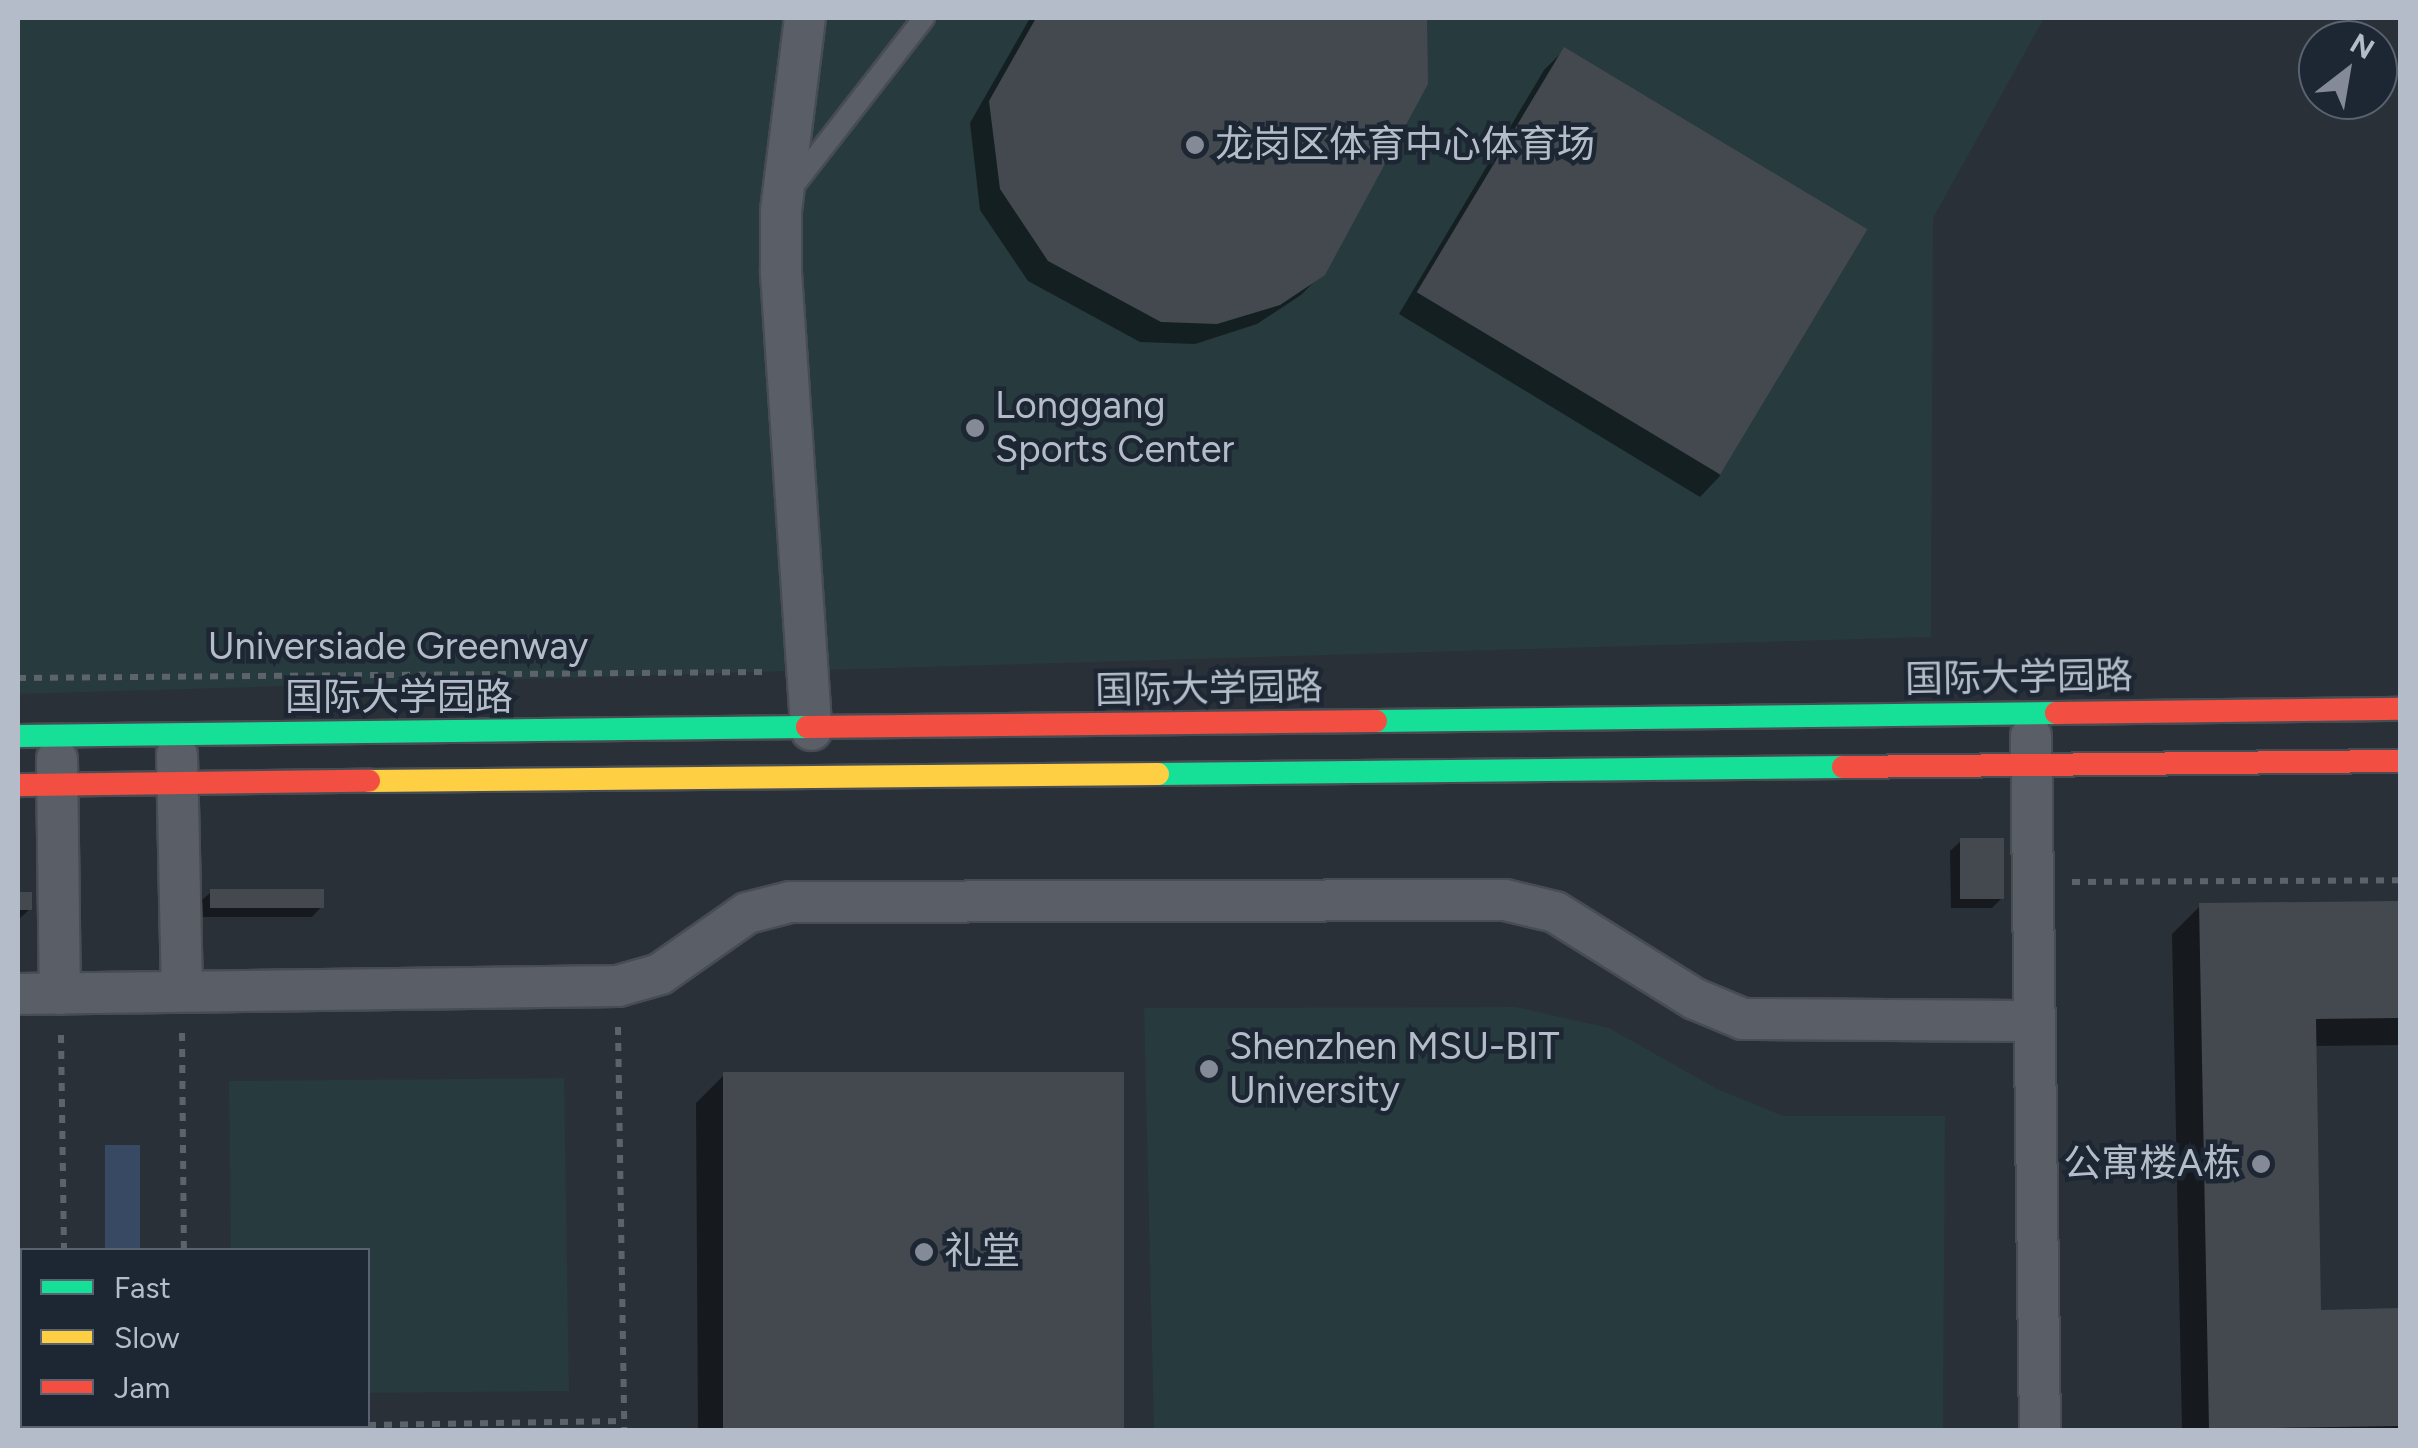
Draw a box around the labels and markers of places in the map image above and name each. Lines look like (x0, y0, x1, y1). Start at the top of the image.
place label: 龙岗区体育中心体育场 (1215, 122, 1595, 168)
marker: 龙岗区体育中心体育场 (1184, 134, 1206, 156)
place label: Longgang Sports Center (995, 383, 1234, 472)
marker: Longgang Sports Center (964, 417, 986, 439)
place label: Shenzhen MSU-BIT University (1229, 1024, 1559, 1114)
marker: Shenzhen MSU-BIT University (1198, 1058, 1220, 1080)
place label: 公寓楼A栋 (2063, 1141, 2241, 1187)
marker: 公寓楼A栋 (2250, 1153, 2272, 1175)
place label: 礼堂 (944, 1229, 1020, 1275)
marker: 礼堂 (913, 1241, 935, 1263)

